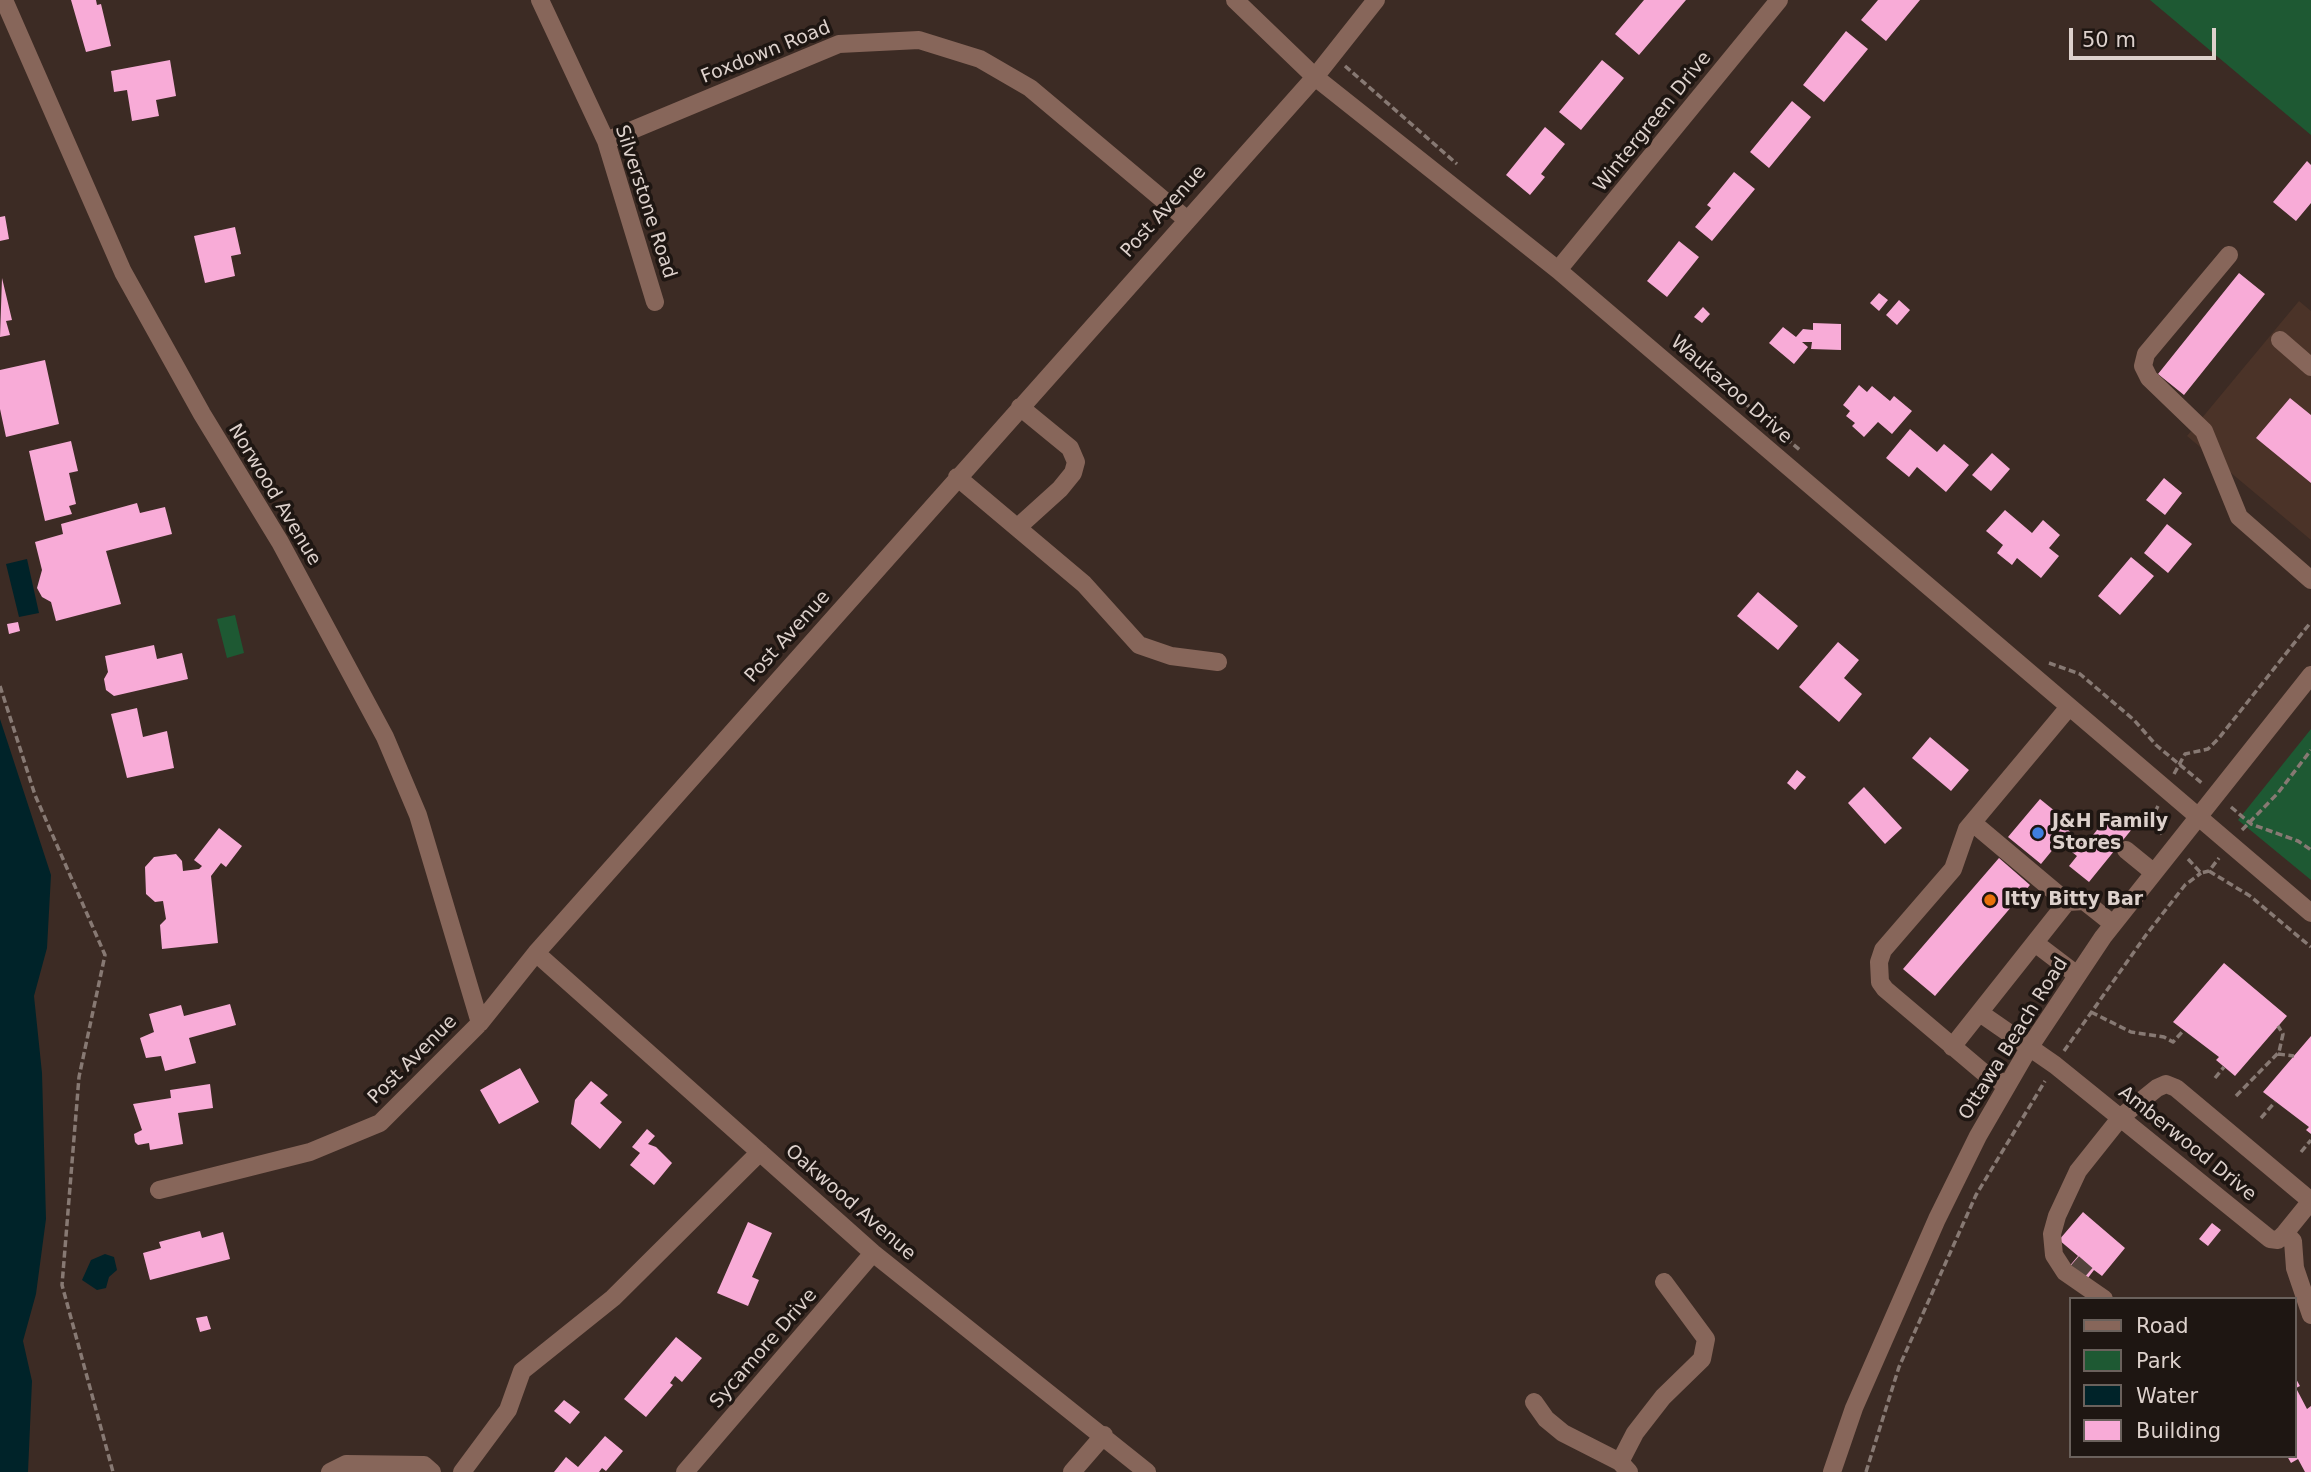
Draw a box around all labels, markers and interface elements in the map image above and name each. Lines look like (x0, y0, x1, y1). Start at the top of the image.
scale bar (2073, 14, 2220, 58)
street label: Foxdown Road (698, 17, 834, 89)
text: 50 m (2082, 28, 2136, 52)
street label: Wintergreen Drive (1589, 47, 1717, 197)
street label: Silverstone Road (609, 122, 681, 282)
street label: Post Avenue (1117, 161, 1211, 263)
street label: Waukazoo Drive (1666, 331, 1796, 449)
street label: Norwood Avenue (223, 420, 325, 570)
street label: Post Avenue (741, 586, 835, 688)
place label: J&H Family Stores (2052, 811, 2168, 855)
marker: J&H Family Stores (2030, 825, 2046, 841)
place label: Itty Bitty Bar (2004, 889, 2143, 911)
marker: Itty Bitty Bar (1982, 892, 1998, 908)
street label: Ottawa Beach Road (1955, 954, 2073, 1124)
street label: Post Avenue (364, 1011, 462, 1109)
street label: Amberwood Drive (2114, 1081, 2260, 1207)
street label: Oakwood Avenue (780, 1140, 920, 1266)
street label: Sycamore Drive (706, 1284, 822, 1414)
legend (2070, 1297, 2297, 1458)
text: Road (2136, 1314, 2189, 1338)
text: Park (2136, 1349, 2181, 1373)
text: Water (2136, 1384, 2198, 1408)
text: Building (2136, 1419, 2221, 1443)

